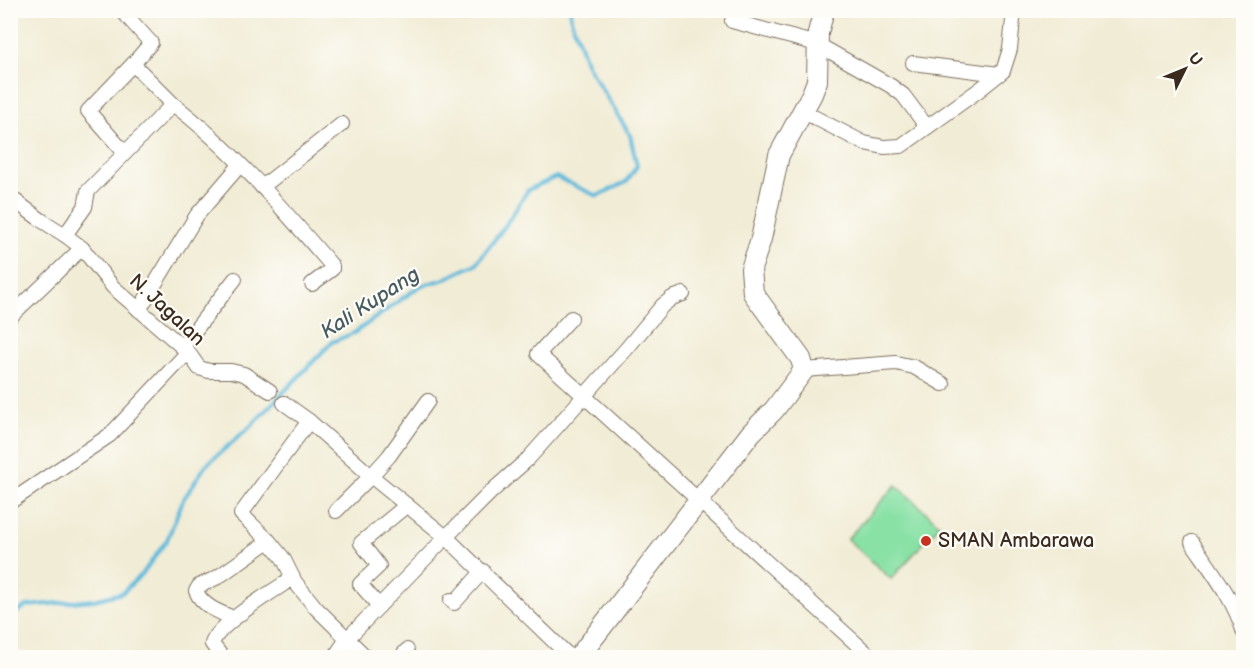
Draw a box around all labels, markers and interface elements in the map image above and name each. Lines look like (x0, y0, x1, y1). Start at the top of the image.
north arrow (1155, 39, 1215, 99)
text: U (1184, 49, 1206, 70)
water label: Kali Kupang (316, 262, 424, 344)
street label: N. Jagalan (124, 269, 210, 351)
place label: SMAN Ambarawa (938, 529, 1094, 553)
marker: SMAN Ambarawa (919, 534, 933, 548)

